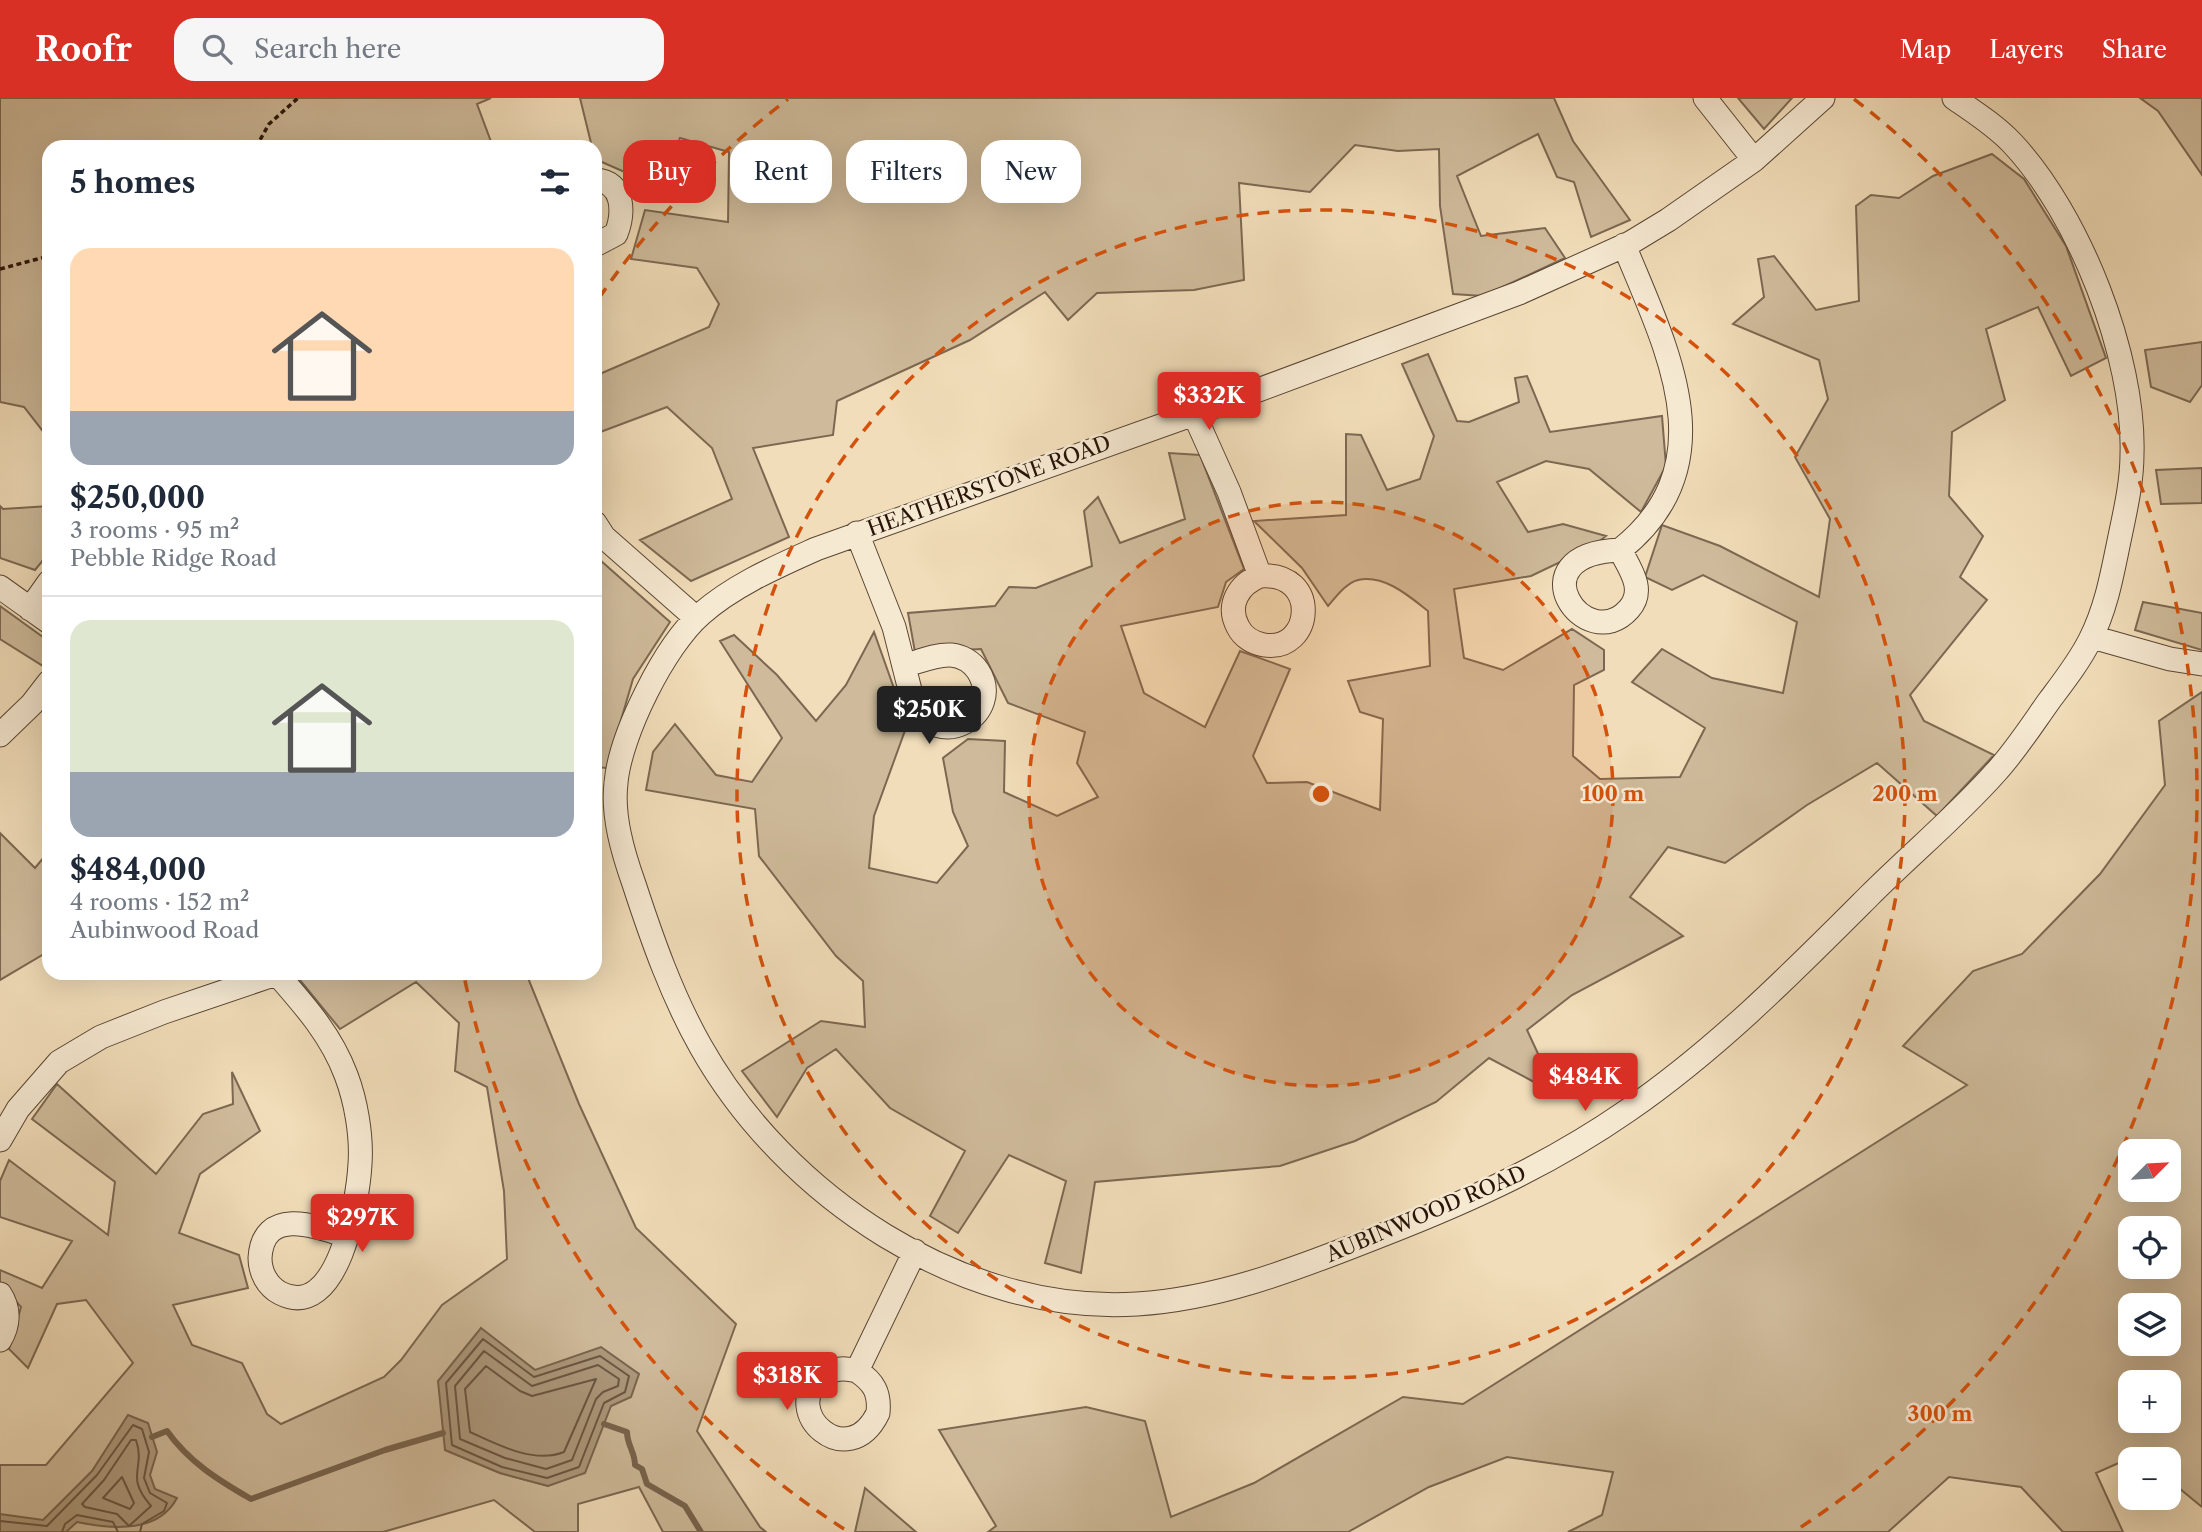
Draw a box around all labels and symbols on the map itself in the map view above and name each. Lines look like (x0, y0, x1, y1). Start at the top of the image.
pin: $332K (1160, 372, 1258, 432)
street label: HEATHERSTONE ROAD (864, 430, 1114, 541)
pin: $250K (880, 686, 978, 746)
text: 100 m (1582, 781, 1644, 806)
text: 200 m (1872, 781, 1938, 806)
centre of rings (1309, 782, 1333, 806)
pin: $484K (1536, 1054, 1634, 1113)
north arrow (2118, 1139, 2180, 1202)
street label: AUBINWOOD ROAD (1321, 1160, 1530, 1267)
pin: $297K (313, 1194, 411, 1254)
pin: $318K (738, 1352, 836, 1412)
text: 300 m (1908, 1401, 1972, 1426)

